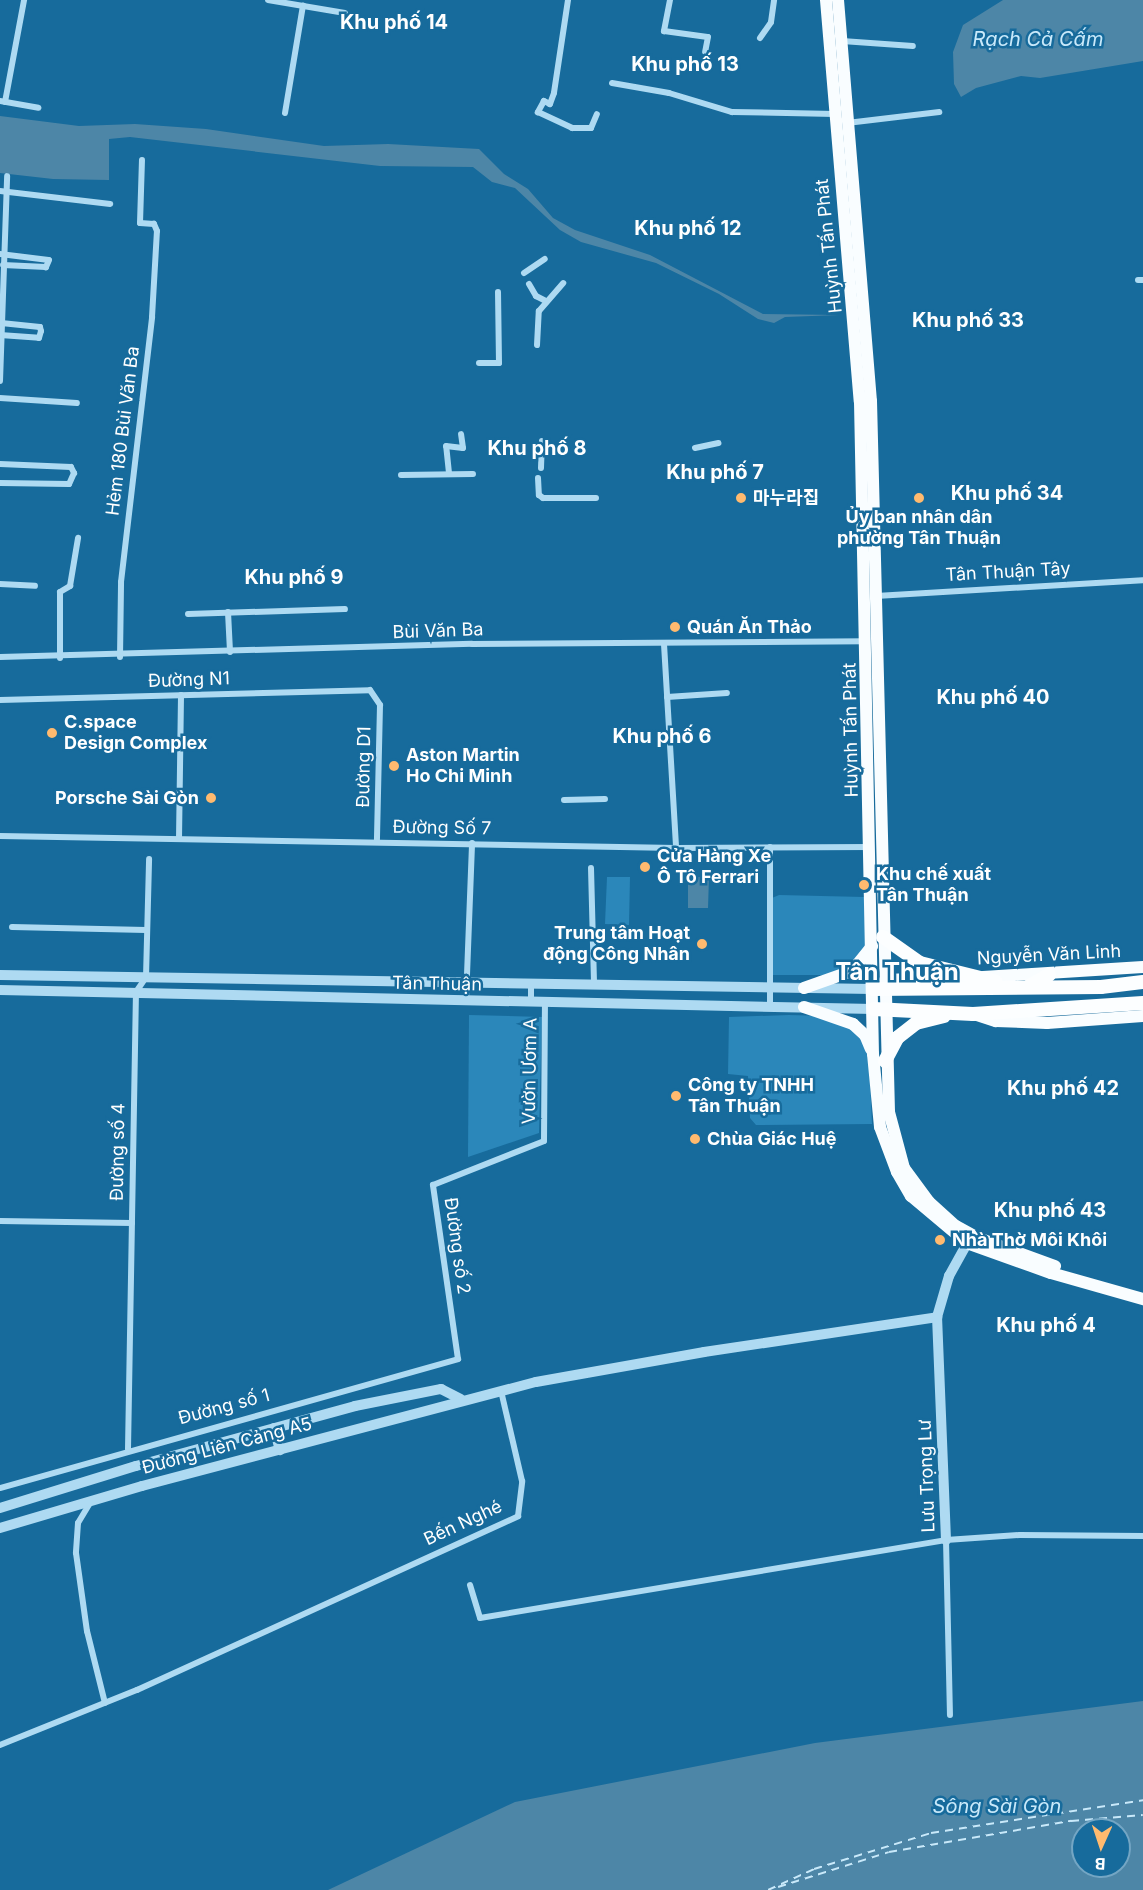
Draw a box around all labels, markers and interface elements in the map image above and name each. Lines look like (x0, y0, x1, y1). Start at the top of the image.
district label: Khu phố 14 (340, 10, 448, 34)
water label: Rạch Cả Cấm (973, 27, 1103, 51)
district label: Khu phố 13 (631, 52, 739, 76)
street label: Huỳnh Tấn Phát (811, 178, 847, 314)
district label: Khu phố 12 (634, 216, 742, 240)
district label: Khu phố 33 (912, 308, 1024, 332)
street label: Hẻm 180 Bùi Văn Ba (102, 345, 144, 517)
district label: Khu phố 8 (487, 436, 587, 460)
district label: Khu phố 7 (666, 460, 764, 484)
district label: Khu phố 34 (951, 481, 1063, 505)
place label: 마누라집 (753, 487, 819, 509)
marker: 마누라집 (734, 491, 748, 505)
marker: Ủy ban nhân dân phường Tân Thuận (912, 491, 926, 505)
place label: Ủy ban nhân dân phường Tân Thuận (837, 507, 1001, 550)
street label: Tân Thuận Tây (945, 558, 1071, 586)
district label: Khu phố 9 (244, 565, 344, 589)
place label: Quán Ăn Thảo (687, 616, 812, 638)
street label: Bùi Văn Ba (392, 619, 484, 643)
marker: Quán Ăn Thảo (668, 620, 682, 634)
street label: Huỳnh Tấn Phát (839, 662, 863, 798)
street label: Đường N1 (148, 668, 230, 692)
district label: Khu phố 40 (936, 685, 1050, 709)
place label: C.space Design Complex (64, 712, 207, 754)
district label: Khu phố 6 (612, 724, 712, 748)
marker: C.space Design Complex (45, 726, 59, 740)
street label: Đường D1 (352, 726, 376, 808)
place label: Aston Martin Ho Chi Minh (406, 745, 520, 788)
marker: Aston Martin Ho Chi Minh (387, 759, 401, 773)
place label: Porsche Sài Gòn (55, 787, 199, 809)
marker: Porsche Sài Gòn (204, 791, 218, 805)
street label: Đường Số 7 (393, 816, 491, 840)
place label: Cửa Hàng Xe Ô Tô Ferrari (657, 846, 771, 888)
marker: Cửa Hàng Xe Ô Tô Ferrari (638, 860, 652, 874)
place label: Khu chế xuất Tân Thuận (876, 864, 991, 906)
marker: Khu chế xuất Tân Thuận (857, 878, 871, 892)
place label: Trung tâm Hoạt động Công Nhân (543, 923, 690, 966)
marker: Trung tâm Hoạt động Công Nhân (695, 937, 709, 951)
street label: Nguyễn Văn Linh (976, 940, 1122, 970)
district label: Tân Thuận (835, 958, 959, 986)
street label: Tân Thuận (392, 972, 482, 996)
street label: Vườn Ươm A (518, 1017, 542, 1125)
place label: Công ty TNHH Tân Thuận (688, 1075, 814, 1118)
district label: Khu phố 42 (1007, 1076, 1119, 1100)
marker: Công ty TNHH Tân Thuận (669, 1089, 683, 1103)
street label: Đường số 4 (106, 1103, 130, 1201)
place label: Chùa Giác Huệ (707, 1128, 837, 1150)
marker: Chùa Giác Huệ (688, 1132, 702, 1146)
street label: Đường số 2 (440, 1196, 474, 1296)
district label: Khu phố 43 (994, 1198, 1106, 1222)
place label: Nhà Thờ Môi Khôi (952, 1229, 1107, 1251)
marker: Nhà Thờ Môi Khôi (933, 1233, 947, 1247)
district label: Khu phố 4 (996, 1313, 1096, 1337)
street label: Đường số 1 (176, 1384, 272, 1430)
street label: Đường Liên Cảng A5 (140, 1413, 314, 1479)
street label: Lưu Trọng Lư (914, 1419, 940, 1533)
street label: Bến Nghé (421, 1496, 505, 1550)
water label: Sông Sài Gòn (933, 1794, 1061, 1818)
north arrow (1071, 1818, 1131, 1878)
text: B (1094, 1854, 1106, 1874)

